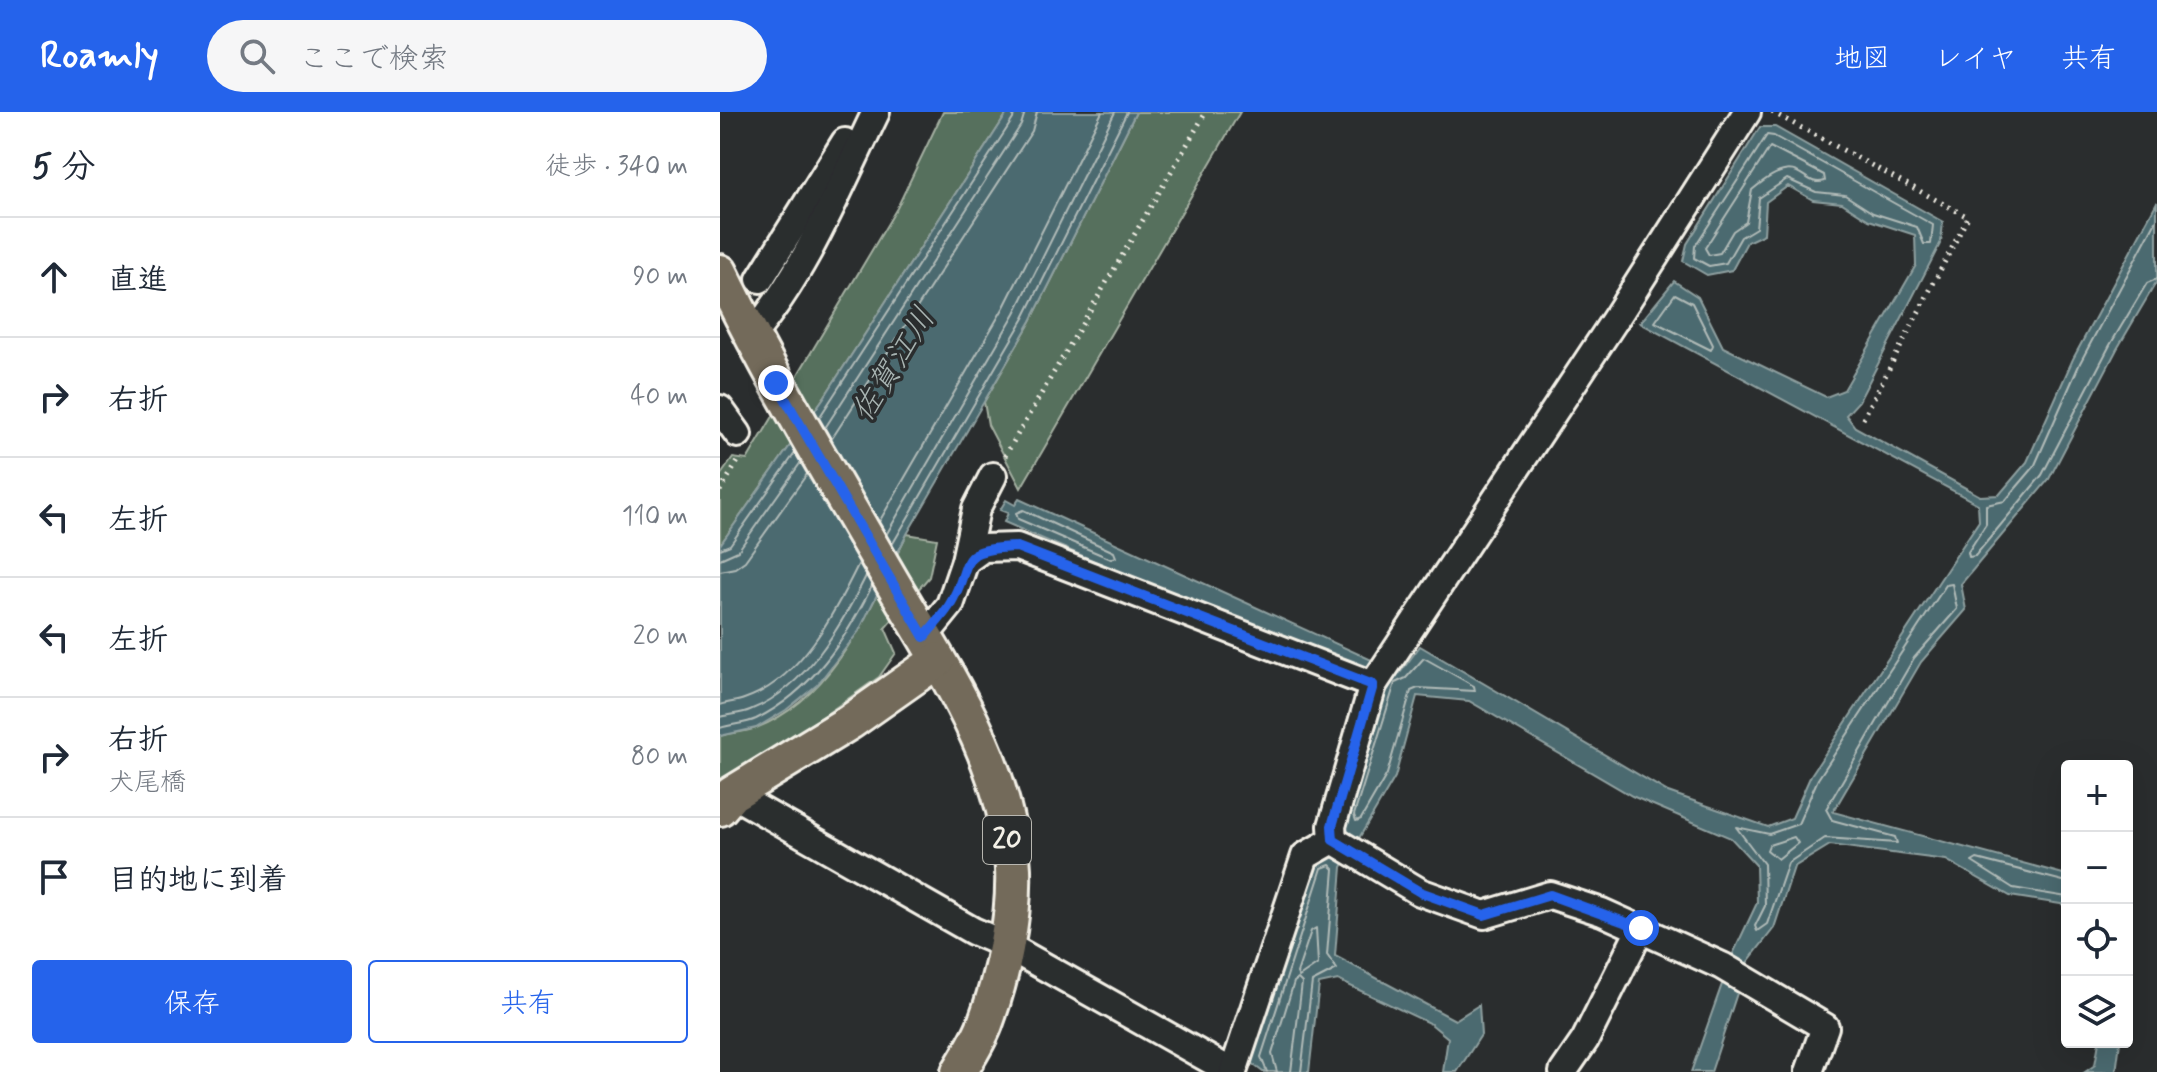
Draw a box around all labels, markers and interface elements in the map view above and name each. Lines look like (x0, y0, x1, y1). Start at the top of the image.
search box (207, 20, 767, 92)
text: Roamly (40, 32, 159, 81)
icon: search (235, 34, 279, 78)
text: ここで検索 (299, 40, 449, 79)
text: 地図 (1834, 41, 1890, 78)
text: レイヤ (1934, 41, 2017, 78)
text: 共有 (2061, 41, 2117, 78)
text: 5 分 (32, 145, 96, 190)
text: 徒歩 · 340 m (545, 150, 688, 184)
icon: ahead (32, 255, 76, 299)
text: 90 m (633, 260, 688, 294)
text: 直進 (108, 261, 168, 300)
water label: 佐賀江川 (842, 300, 946, 430)
route end (758, 365, 794, 401)
icon: right (32, 375, 76, 419)
text: 40 m (630, 380, 688, 414)
text: 右折 (108, 381, 168, 420)
icon: left (32, 495, 76, 539)
text: 110 m (622, 500, 688, 534)
text: 左折 (108, 501, 168, 540)
icon: left (32, 615, 76, 659)
text: 20 m (633, 620, 688, 654)
text: 左折 (108, 621, 168, 660)
text: 右折 (108, 721, 168, 760)
icon: right (32, 735, 76, 779)
text: 80 m (631, 740, 688, 774)
map controls (2061, 760, 2133, 1048)
button: + (2061, 760, 2133, 832)
text: 犬尾橋 (108, 766, 186, 800)
road number: 20 (983, 816, 1031, 864)
button: − (2061, 832, 2133, 904)
icon: arrive (32, 855, 76, 899)
text: 目的地に到着 (108, 861, 288, 900)
button: locate (2061, 904, 2133, 976)
route start (1623, 910, 1659, 946)
button: 保存 (32, 960, 352, 1043)
button: 共有 (368, 960, 688, 1043)
button: layers (2061, 976, 2133, 1048)

